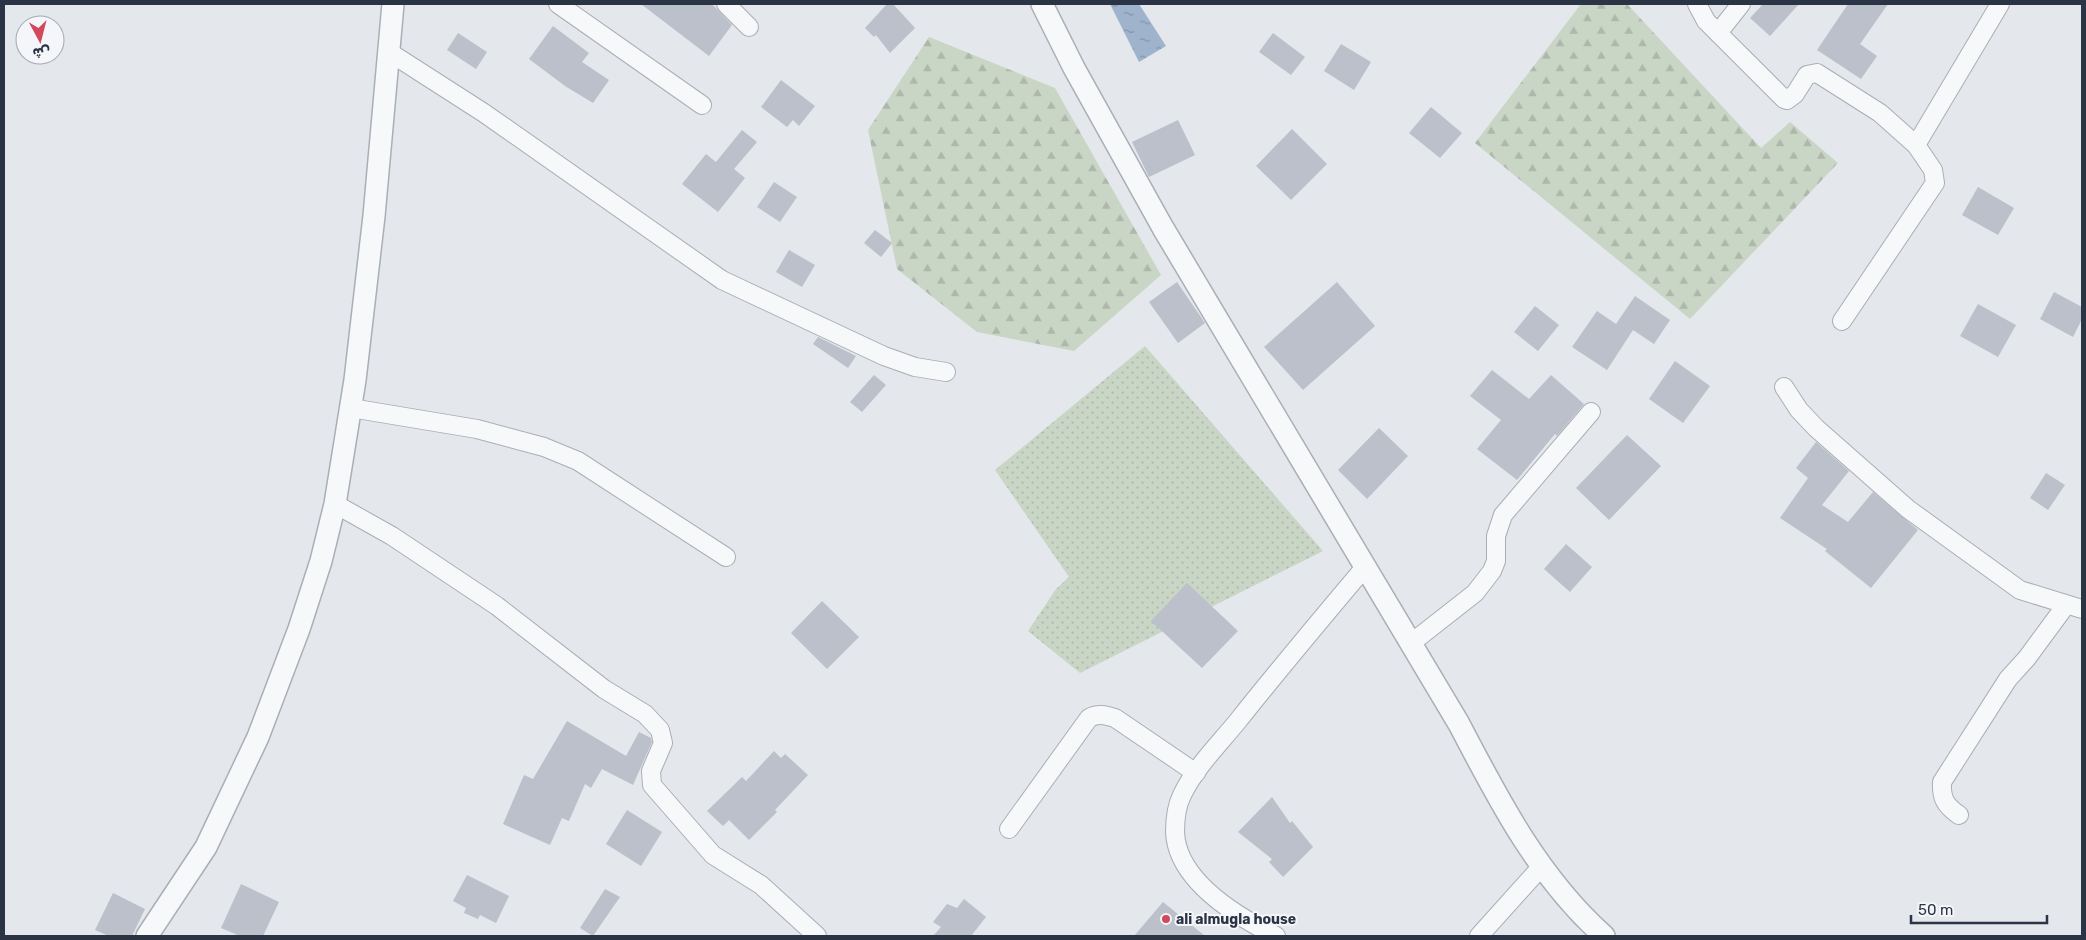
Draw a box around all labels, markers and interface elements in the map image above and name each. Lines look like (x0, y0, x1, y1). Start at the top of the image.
north arrow (15, 15, 65, 65)
text: ش (31, 43, 51, 62)
scale bar (1911, 892, 2047, 924)
text: 50 m (1918, 901, 1953, 919)
place label: ali almugla house (1176, 911, 1296, 928)
marker: ali almugla house (1160, 913, 1172, 925)

